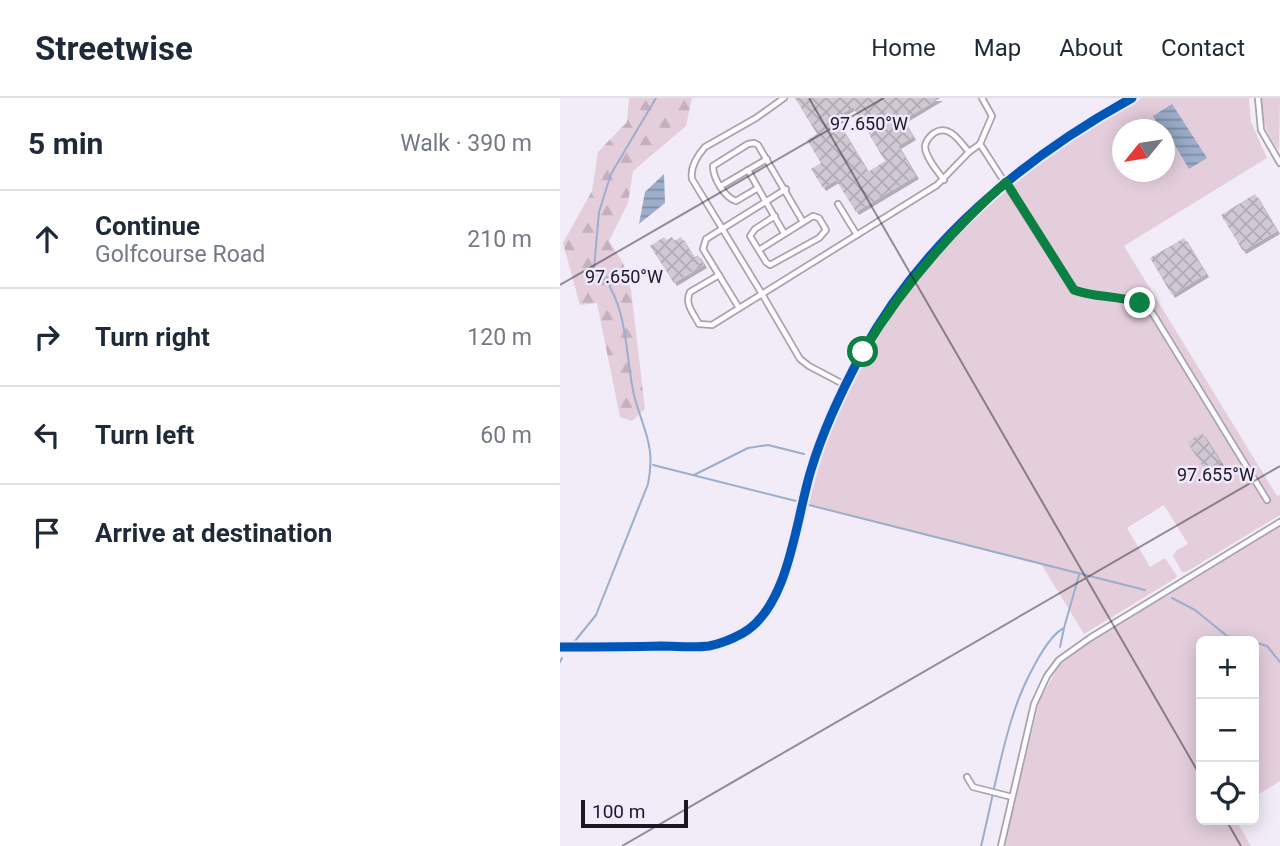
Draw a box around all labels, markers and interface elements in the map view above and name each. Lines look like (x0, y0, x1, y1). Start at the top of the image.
text: Streetwise (35, 29, 193, 68)
text: Home (871, 34, 936, 62)
text: Map (974, 34, 1021, 62)
text: About (1059, 34, 1123, 62)
text: Contact (1161, 34, 1245, 62)
text: 97.650°W (830, 113, 908, 134)
north arrow (1112, 119, 1175, 182)
text: 5 min (28, 126, 103, 161)
text: Walk · 390 m (400, 130, 532, 157)
text: Continue (95, 211, 200, 241)
icon: ahead (28, 220, 66, 258)
text: 210 m (467, 226, 532, 253)
text: Golfcourse Road (95, 241, 265, 268)
text: 97.650°W (585, 266, 663, 287)
route end (1124, 287, 1155, 318)
icon: right (28, 318, 66, 356)
text: Turn right (95, 322, 210, 352)
text: 120 m (467, 324, 532, 351)
route start (847, 336, 878, 367)
icon: left (28, 416, 66, 454)
text: Turn left (95, 420, 194, 450)
text: 60 m (480, 422, 532, 449)
text: 97.655°W (1177, 464, 1255, 485)
icon: arrive (28, 514, 66, 552)
text: Arrive at destination (95, 518, 332, 548)
map controls (1196, 636, 1259, 825)
button: + (1196, 636, 1259, 699)
button: − (1196, 699, 1259, 762)
button: locate (1196, 762, 1259, 825)
scale bar (581, 797, 688, 829)
text: 100 m (592, 800, 645, 823)

